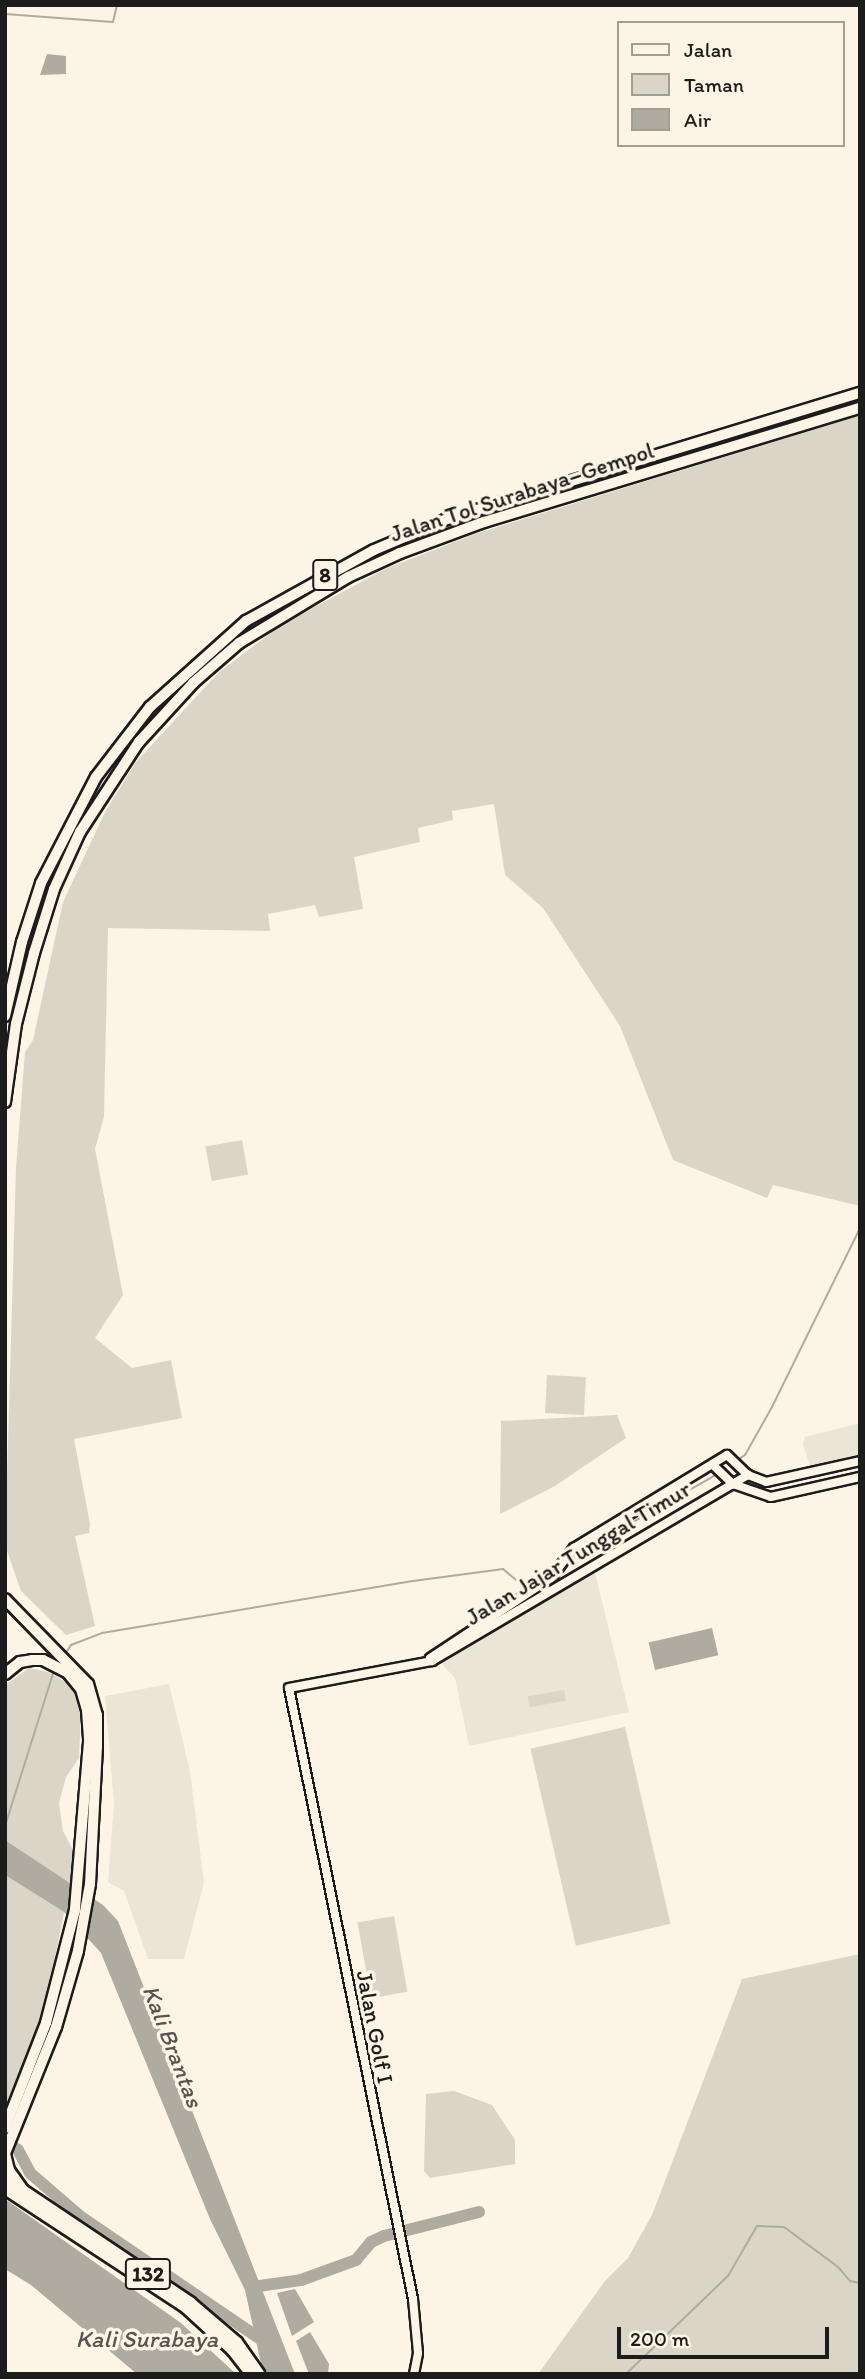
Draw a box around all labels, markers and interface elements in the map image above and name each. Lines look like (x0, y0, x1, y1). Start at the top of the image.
legend (616, 21, 844, 147)
text: Jalan (684, 37, 732, 62)
text: Taman (684, 72, 744, 97)
text: Air (684, 107, 711, 132)
street label: Jalan Tol Surabaya–Gempol (388, 437, 656, 547)
road number: 8 (311, 558, 339, 592)
street label: Jalan Jajar Tunggal Timur (462, 1476, 694, 1630)
street label: Jalan Golf I (351, 1968, 399, 2086)
water label: Kali Brantas (137, 1981, 209, 2111)
road number: 132 (124, 2256, 172, 2292)
scale bar (620, 2312, 832, 2356)
water label: Kali Surabaya (75, 2325, 219, 2353)
text: 200 m (630, 2326, 689, 2351)

